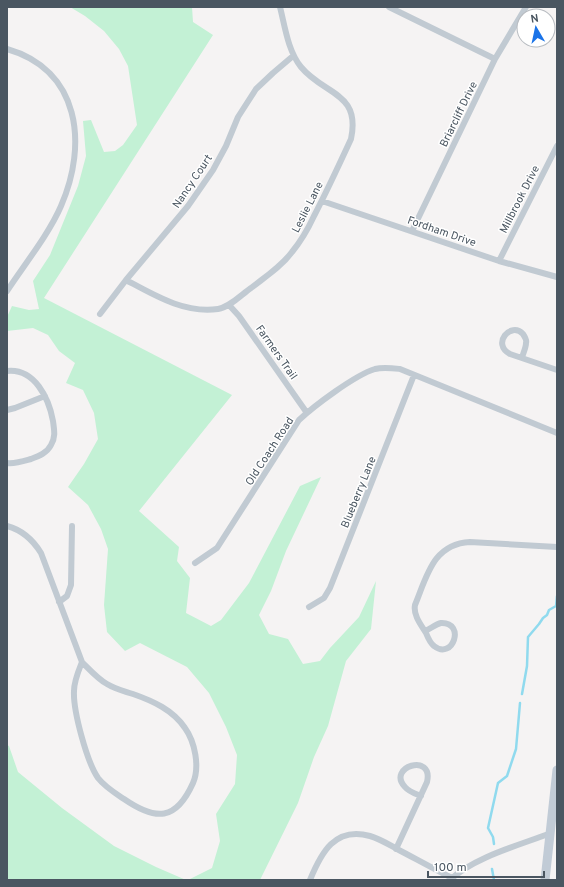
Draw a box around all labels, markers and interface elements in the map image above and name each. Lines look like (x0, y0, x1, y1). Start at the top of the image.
north arrow (516, 8, 556, 48)
text: N (530, 12, 540, 27)
street label: Briarcliff Drive (437, 79, 481, 150)
street label: Nancy Court (170, 152, 216, 211)
street label: Millbrook Drive (497, 163, 543, 236)
street label: Leslie Lane (289, 179, 327, 235)
street label: Fordham Drive (405, 214, 478, 250)
street label: Farmers Trail (252, 323, 300, 383)
street label: Old Coach Road (242, 415, 297, 488)
street label: Blueberry Lane (338, 454, 380, 530)
scale bar (428, 853, 544, 879)
text: 100 m (434, 860, 467, 876)

